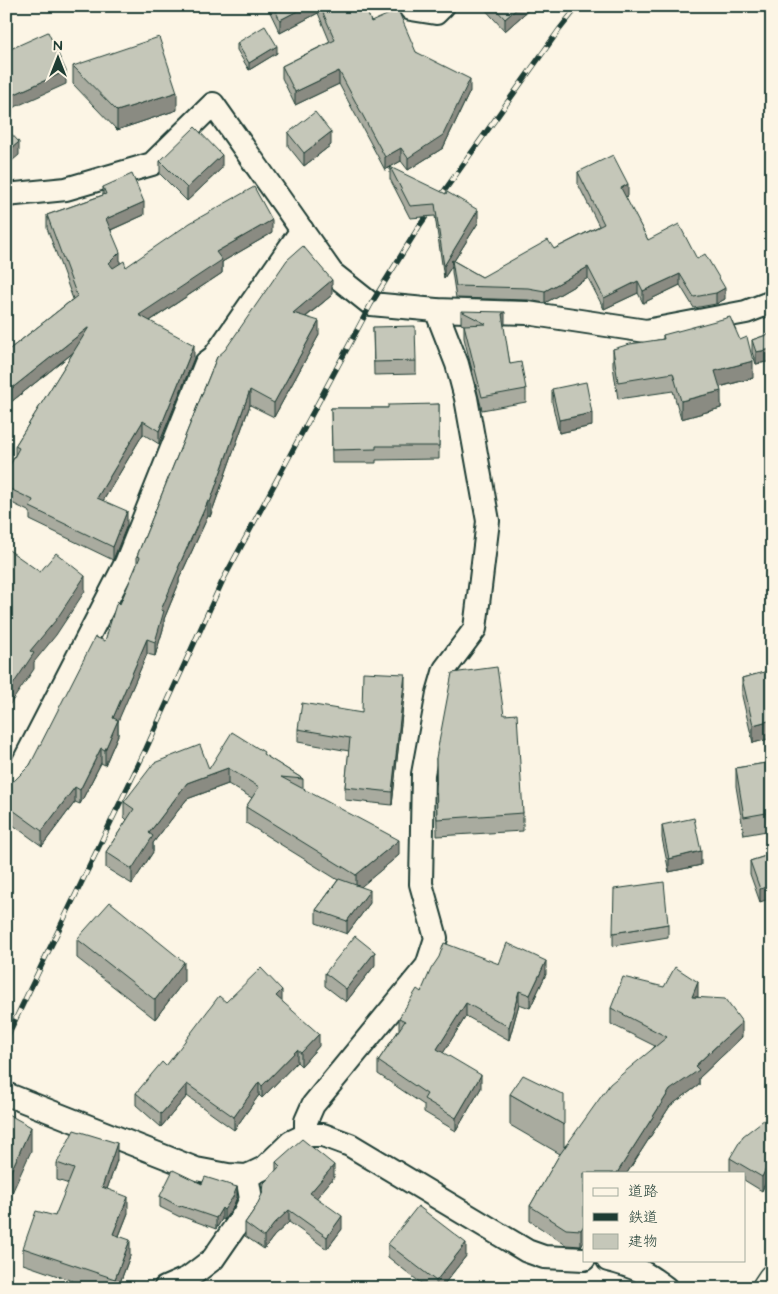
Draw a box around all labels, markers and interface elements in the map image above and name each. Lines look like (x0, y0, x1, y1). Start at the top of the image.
north arrow (32, 32, 82, 82)
text: N (54, 36, 63, 56)
legend (583, 1172, 746, 1262)
text: 道路 (628, 1181, 658, 1202)
text: 鉄道 (628, 1207, 658, 1228)
text: 建物 (628, 1231, 658, 1252)

